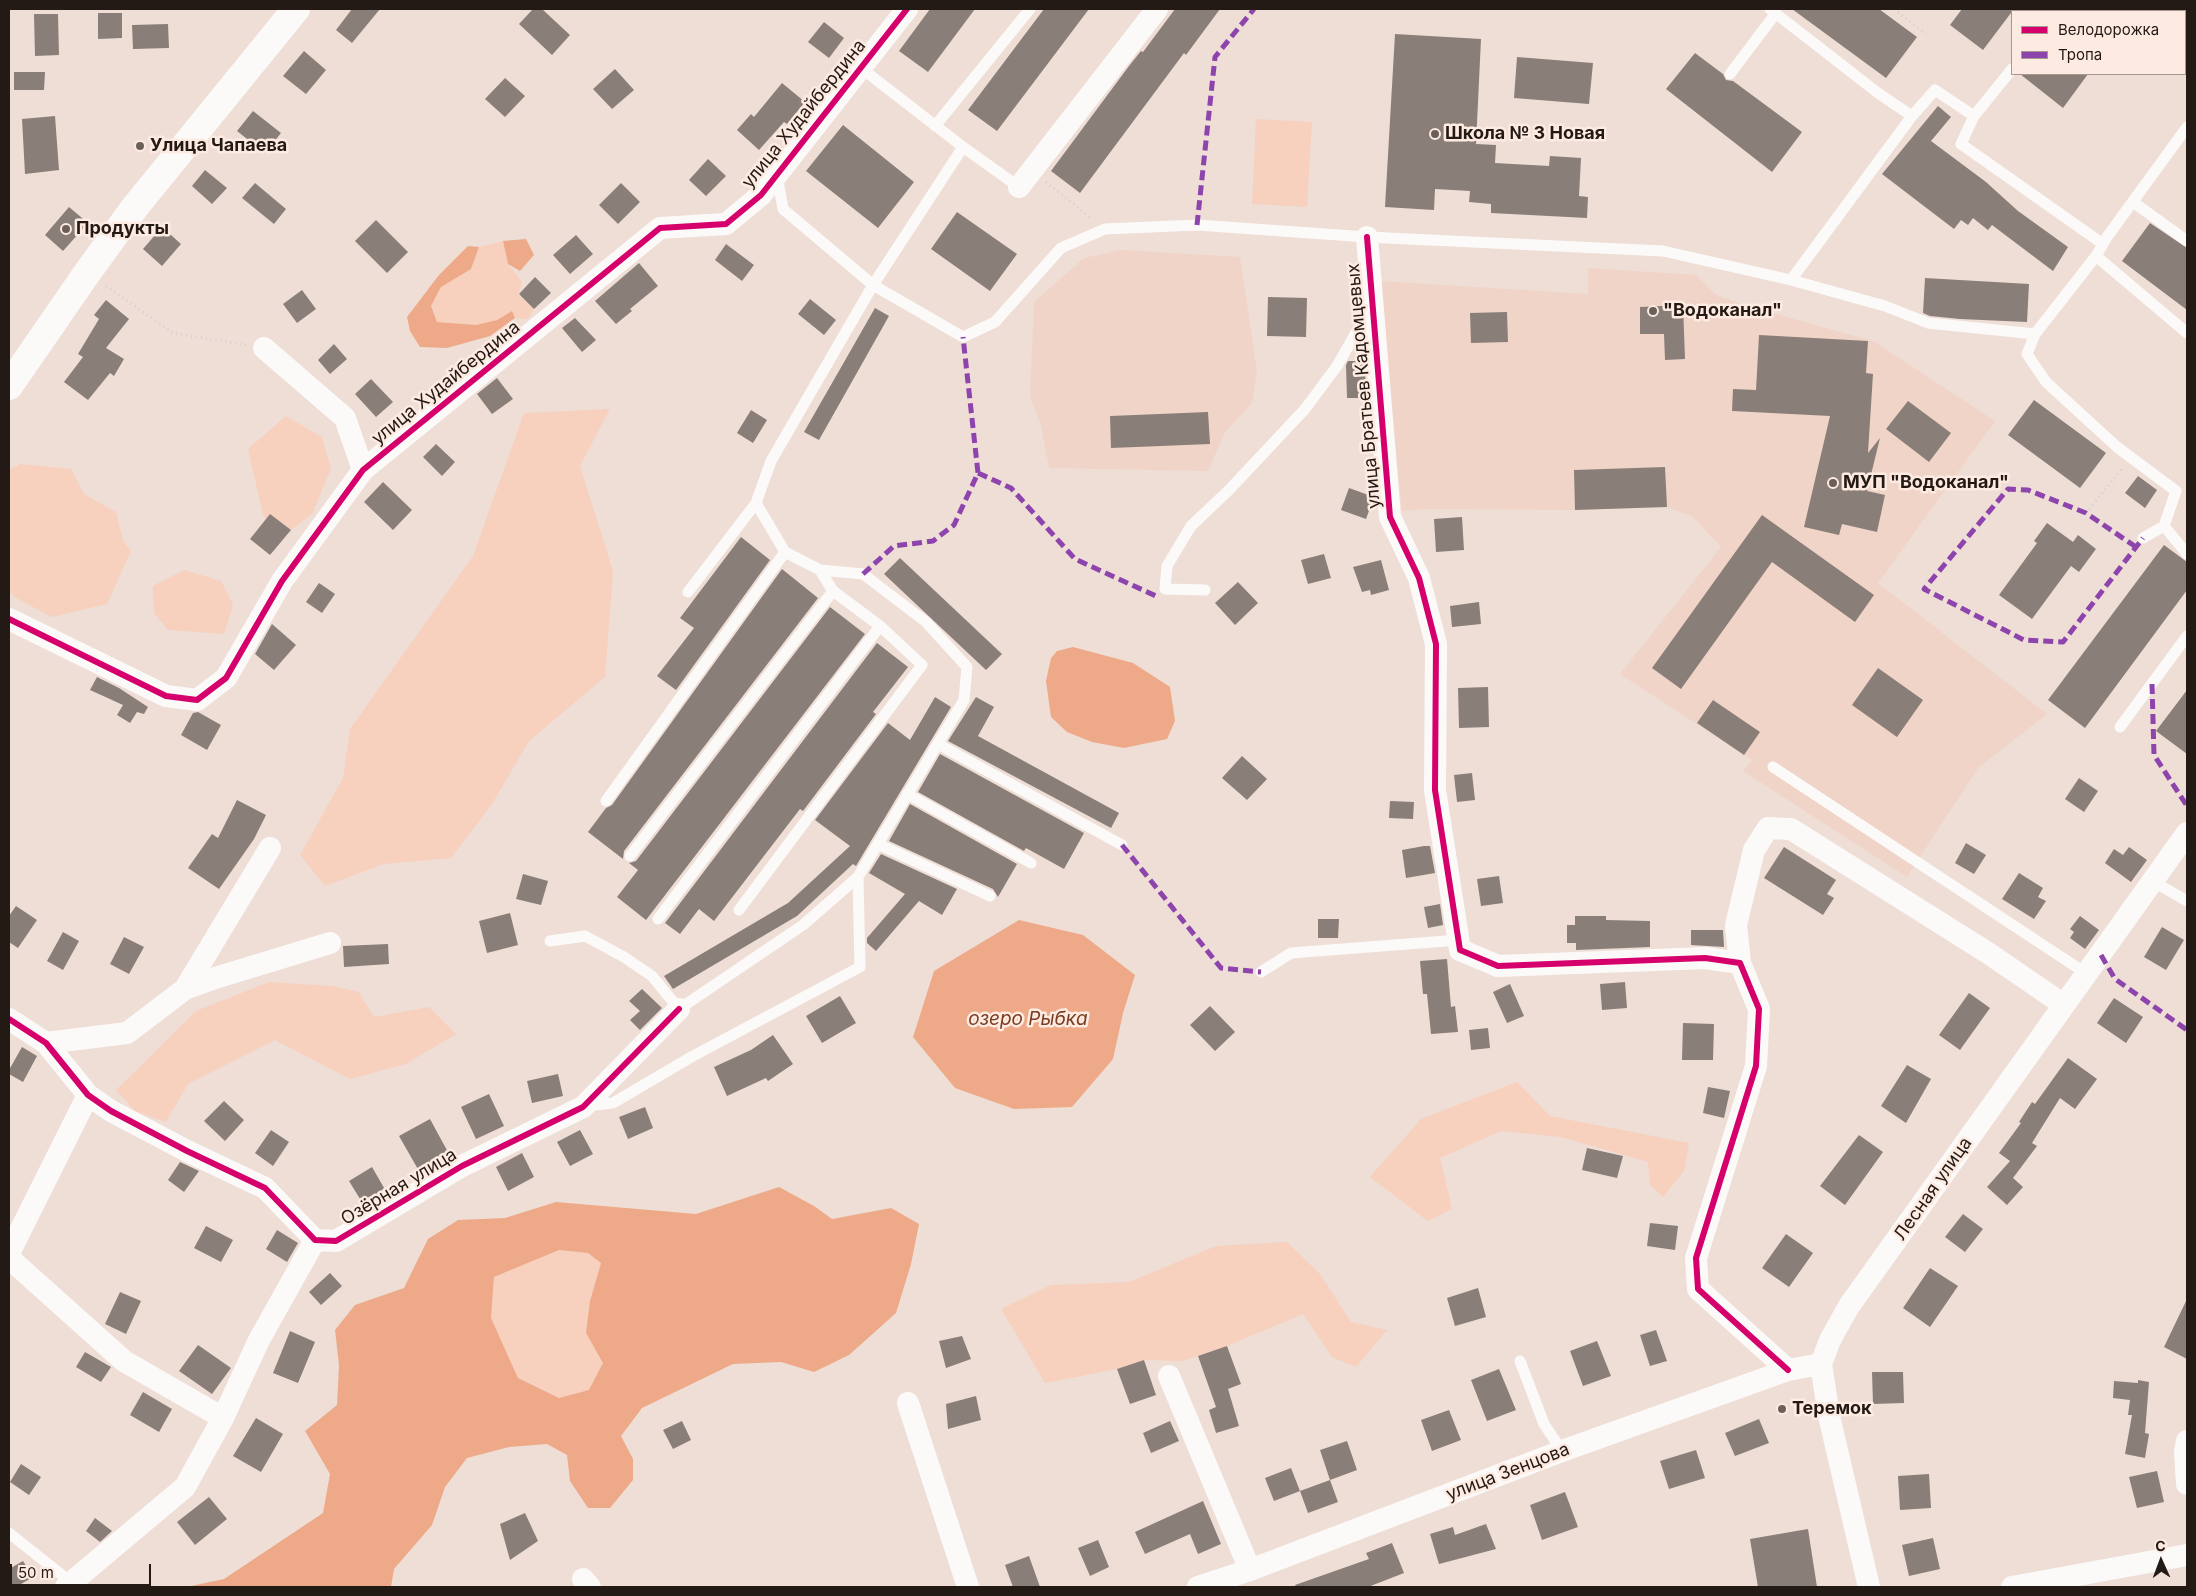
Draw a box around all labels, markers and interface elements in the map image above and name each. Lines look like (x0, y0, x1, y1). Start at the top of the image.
legend (2011, 10, 2186, 75)
text: Велодорожка (2058, 20, 2159, 39)
street label: улица Худайбердина (737, 35, 871, 193)
text: Тропа (2058, 45, 2102, 64)
place label: Школа № 3 Новая (1445, 123, 1605, 145)
marker: Школа № 3 Новая (1429, 128, 1441, 140)
place label: Улица Чапаева (150, 135, 287, 157)
marker: Улица Чапаева (134, 140, 146, 152)
place label: Продукты (76, 218, 169, 240)
marker: Продукты (60, 223, 72, 235)
street label: улица Братьев Кадомцевых (1343, 262, 1385, 510)
place label: "Водоканал" (1663, 300, 1782, 322)
marker: "Водоканал" (1647, 305, 1659, 317)
street label: улица Худайбердина (367, 316, 525, 450)
place label: МУП "Водоканал" (1843, 472, 2009, 494)
marker: МУП "Водоканал" (1827, 477, 1839, 489)
water label: озеро Рыбка (968, 1008, 1088, 1030)
street label: Лесная улица (1889, 1133, 1977, 1245)
street label: Озёрная улица (337, 1144, 461, 1230)
place label: Теремок (1792, 1398, 1872, 1420)
marker: Теремок (1776, 1403, 1788, 1415)
street label: улица Зенцова (1443, 1439, 1573, 1505)
north arrow (2136, 1536, 2186, 1586)
text: С (2155, 1537, 2166, 1554)
scale bar (12, 1554, 154, 1586)
text: 50 m (18, 1563, 54, 1582)

